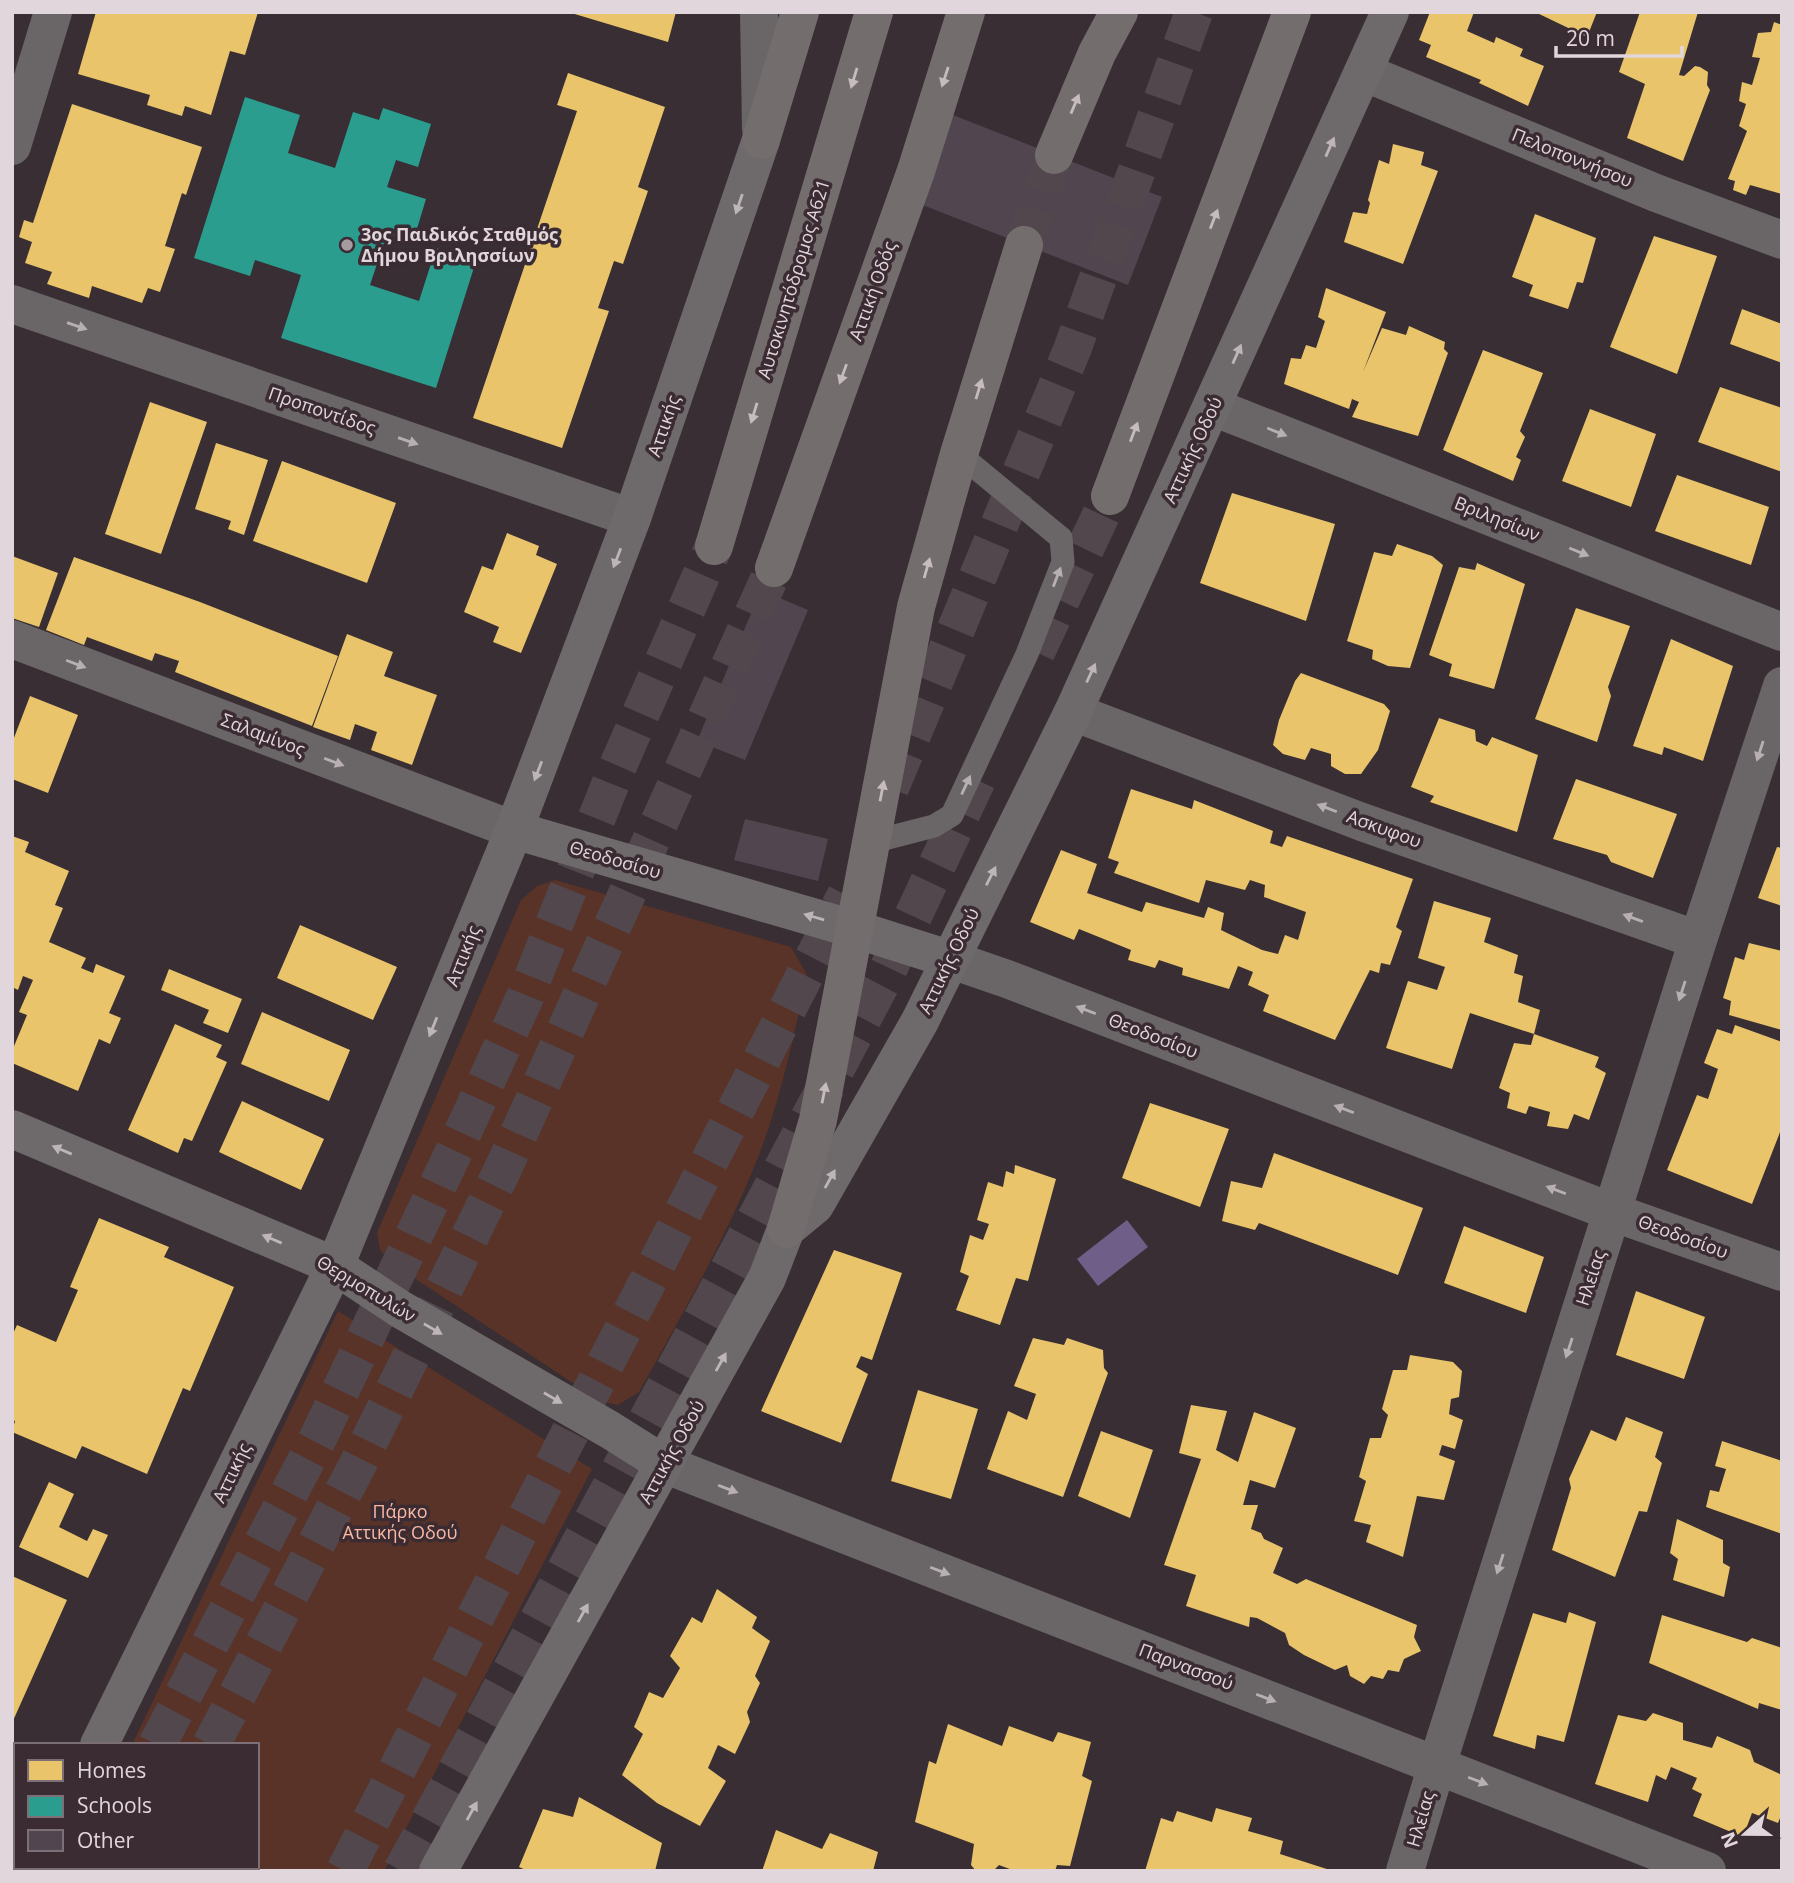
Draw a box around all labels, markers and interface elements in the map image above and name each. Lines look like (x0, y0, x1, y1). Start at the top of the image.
scale bar (1556, 14, 1682, 58)
text: 20 m (1566, 24, 1615, 52)
one-way arrow (849, 67, 859, 88)
one-way arrow (940, 67, 950, 88)
one-way arrow (1070, 93, 1081, 114)
street label: Πελοποννήσου (1509, 122, 1636, 192)
one-way arrow (1325, 136, 1336, 157)
street label: Αυτοκινητόδρομος Α621 (751, 176, 835, 381)
one-way arrow (733, 194, 744, 215)
one-way arrow (1209, 208, 1220, 229)
place label: 3ος Παιδικός Σταθμός Δήμου Βριλησσίων (361, 222, 558, 267)
marker: 3ος Παιδικός Σταθμός Δήμου Βριλησσίων (339, 237, 355, 253)
street label: Αττική Οδός (843, 237, 901, 344)
one-way arrow (66, 321, 87, 332)
one-way arrow (1231, 344, 1243, 364)
one-way arrow (837, 364, 848, 385)
one-way arrow (975, 378, 985, 399)
street label: Προποντίδος (265, 380, 379, 440)
street label: Αττικής (641, 391, 685, 460)
street label: Αττικής Οδού (1157, 392, 1227, 507)
one-way arrow (748, 403, 758, 424)
one-way arrow (1128, 421, 1139, 442)
one-way arrow (1266, 426, 1287, 437)
one-way arrow (397, 436, 418, 447)
street label: Βριλησίων (1451, 490, 1544, 546)
one-way arrow (1569, 546, 1590, 557)
one-way arrow (612, 548, 623, 569)
one-way arrow (922, 557, 933, 579)
one-way arrow (1051, 567, 1062, 588)
one-way arrow (66, 658, 87, 669)
one-way arrow (1086, 662, 1097, 683)
street label: Σαλαμίνος (218, 707, 309, 761)
one-way arrow (1754, 741, 1765, 762)
one-way arrow (324, 757, 345, 768)
one-way arrow (532, 761, 543, 782)
one-way arrow (960, 775, 971, 796)
one-way arrow (877, 780, 888, 802)
one-way arrow (1316, 803, 1337, 814)
street label: Ασκυφου (1344, 804, 1425, 853)
street label: Θεοδοσίου (567, 835, 664, 884)
one-way arrow (984, 866, 996, 886)
street label: Αττικής Οδού (912, 904, 984, 1018)
one-way arrow (803, 912, 824, 922)
one-way arrow (1623, 912, 1644, 923)
street label: Αττικής (439, 921, 485, 990)
one-way arrow (1676, 980, 1686, 1001)
one-way arrow (1075, 1004, 1096, 1015)
street label: Θεοδοσίου (1105, 1007, 1202, 1063)
one-way arrow (427, 1017, 438, 1038)
one-way arrow (818, 1082, 829, 1104)
one-way arrow (1334, 1103, 1355, 1114)
one-way arrow (51, 1145, 72, 1156)
one-way arrow (824, 1169, 836, 1188)
one-way arrow (1546, 1185, 1567, 1196)
street label: Θεοδοσίου (1635, 1209, 1732, 1263)
one-way arrow (261, 1233, 282, 1244)
street label: Ηλείας (1570, 1246, 1610, 1309)
street label: Θερμοπυλών (313, 1249, 421, 1327)
one-way arrow (424, 1322, 443, 1335)
one-way arrow (1563, 1337, 1573, 1358)
one-way arrow (715, 1352, 727, 1371)
one-way arrow (544, 1392, 563, 1404)
street label: Αττικής Οδού (633, 1395, 709, 1508)
street label: Αττικής (206, 1438, 256, 1506)
one-way arrow (717, 1484, 738, 1495)
park label: Πάρκο Αττικής Οδού (343, 1499, 458, 1544)
one-way arrow (1494, 1554, 1505, 1575)
one-way arrow (929, 1566, 950, 1577)
one-way arrow (577, 1603, 589, 1622)
street label: Παρνασσού (1136, 1637, 1237, 1695)
one-way arrow (1256, 1693, 1277, 1704)
legend (14, 1743, 259, 1869)
text: Homes (77, 1756, 146, 1784)
one-way arrow (1468, 1775, 1489, 1786)
street label: Ηλείας (1401, 1788, 1440, 1850)
text: Schools (77, 1791, 152, 1819)
north arrow (1710, 1799, 1780, 1869)
one-way arrow (466, 1801, 478, 1821)
text: Other (77, 1826, 134, 1854)
text: N (1714, 1828, 1744, 1852)

